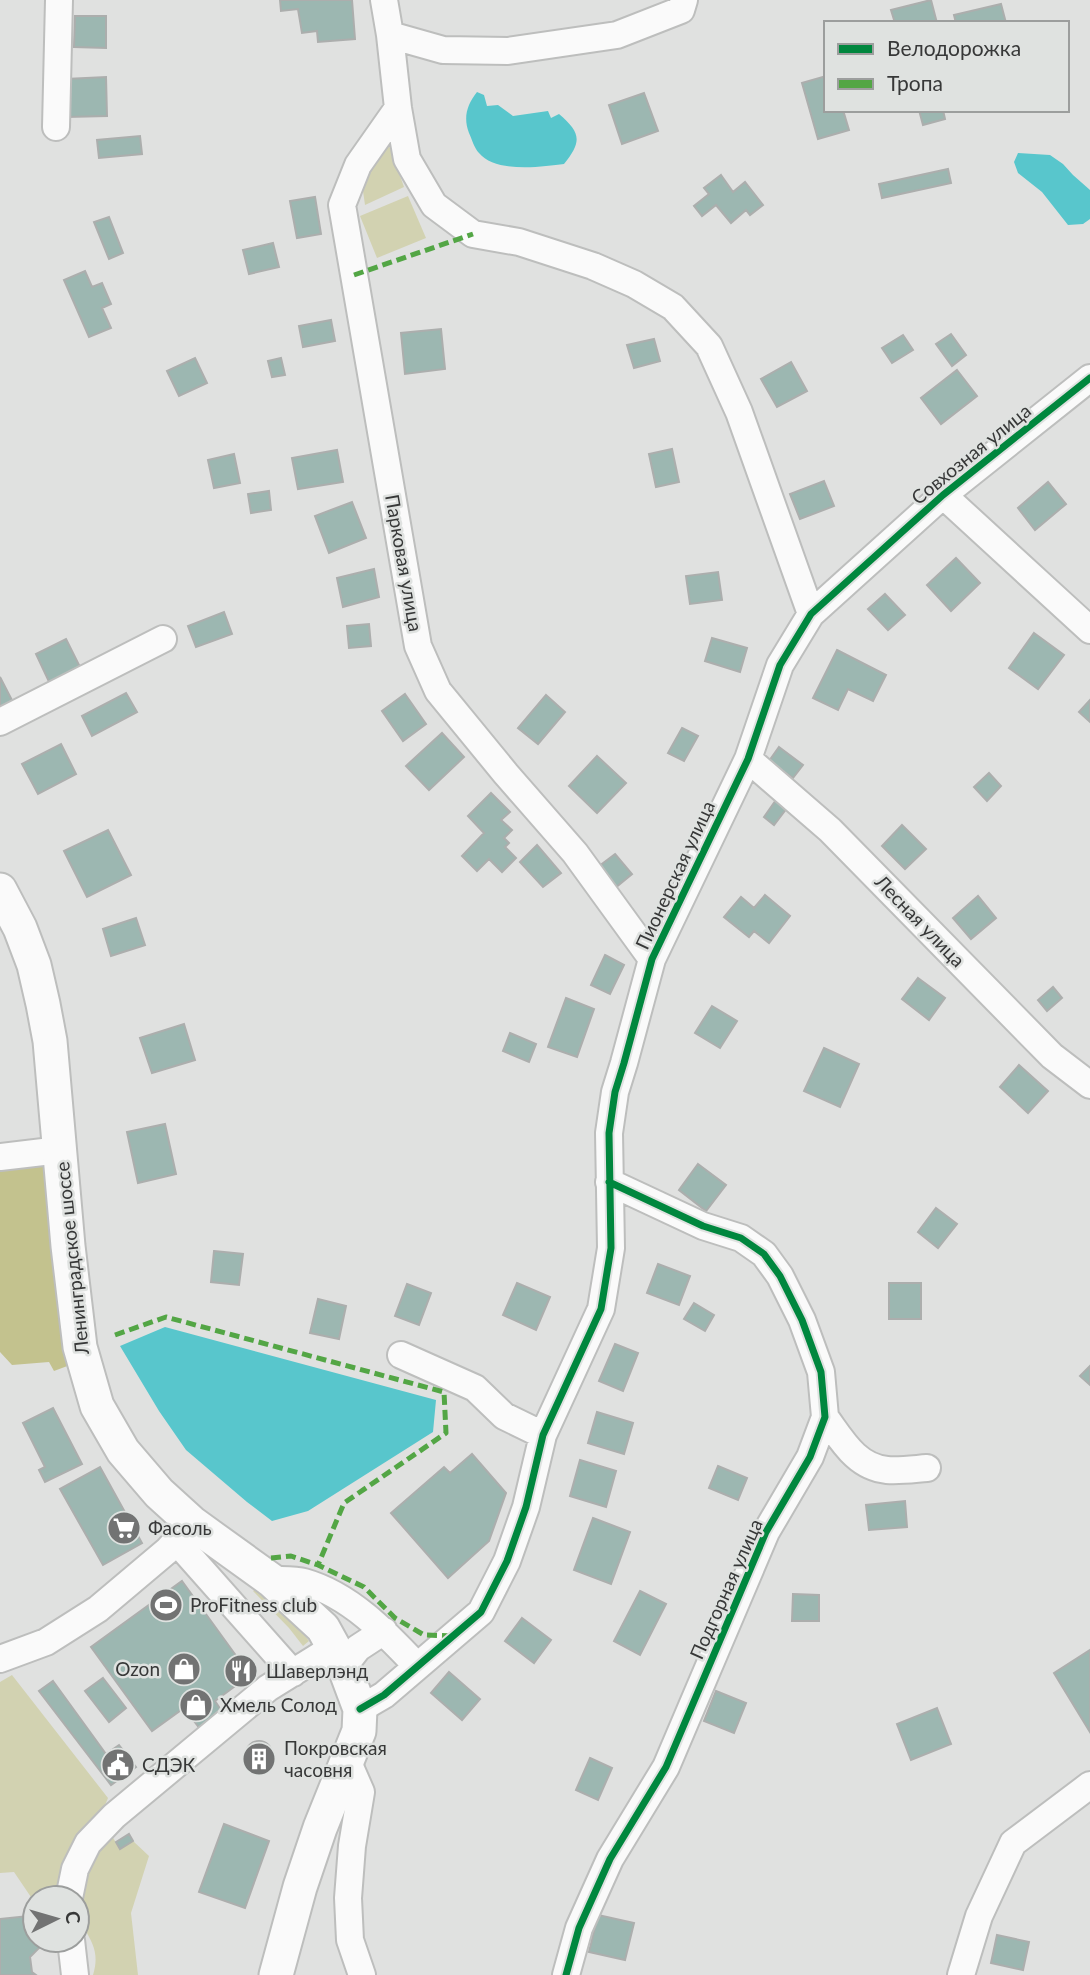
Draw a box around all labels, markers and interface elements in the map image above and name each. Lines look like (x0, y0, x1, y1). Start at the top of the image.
legend (824, 21, 1069, 112)
text: Велодорожка (887, 35, 1021, 60)
text: Тропа (887, 70, 943, 95)
street label: Совхозная улица (906, 398, 1035, 509)
street label: Парковая улица (381, 492, 428, 633)
street label: Пионерская улица (630, 797, 719, 953)
street label: Лесная улица (870, 869, 970, 971)
street label: Ленинградское шоссе (50, 1160, 93, 1357)
supermarket icon: Фасоль (105, 1509, 143, 1547)
street label: Подгорная улица (684, 1515, 767, 1662)
place label: Фасоль (148, 1516, 212, 1539)
sports icon: ProFitness club (147, 1586, 185, 1624)
place label: ProFitness club (190, 1593, 317, 1616)
shop icon: Ozon (165, 1650, 203, 1688)
restaurant icon: Шаверлэнд (222, 1652, 260, 1690)
place label: Ozon (115, 1657, 160, 1680)
place label: Шаверлэнд (266, 1659, 368, 1682)
shop icon: Хмель Солод (177, 1686, 215, 1724)
place label: Хмель Солод (220, 1693, 337, 1716)
place label: Покровская часовня (284, 1736, 387, 1781)
building icon: Покровская часовня (240, 1740, 278, 1778)
public building icon: СДЭК (99, 1746, 137, 1784)
place label: СДЭК (142, 1753, 195, 1776)
north arrow (21, 1884, 91, 1954)
text: С (61, 1910, 85, 1925)

